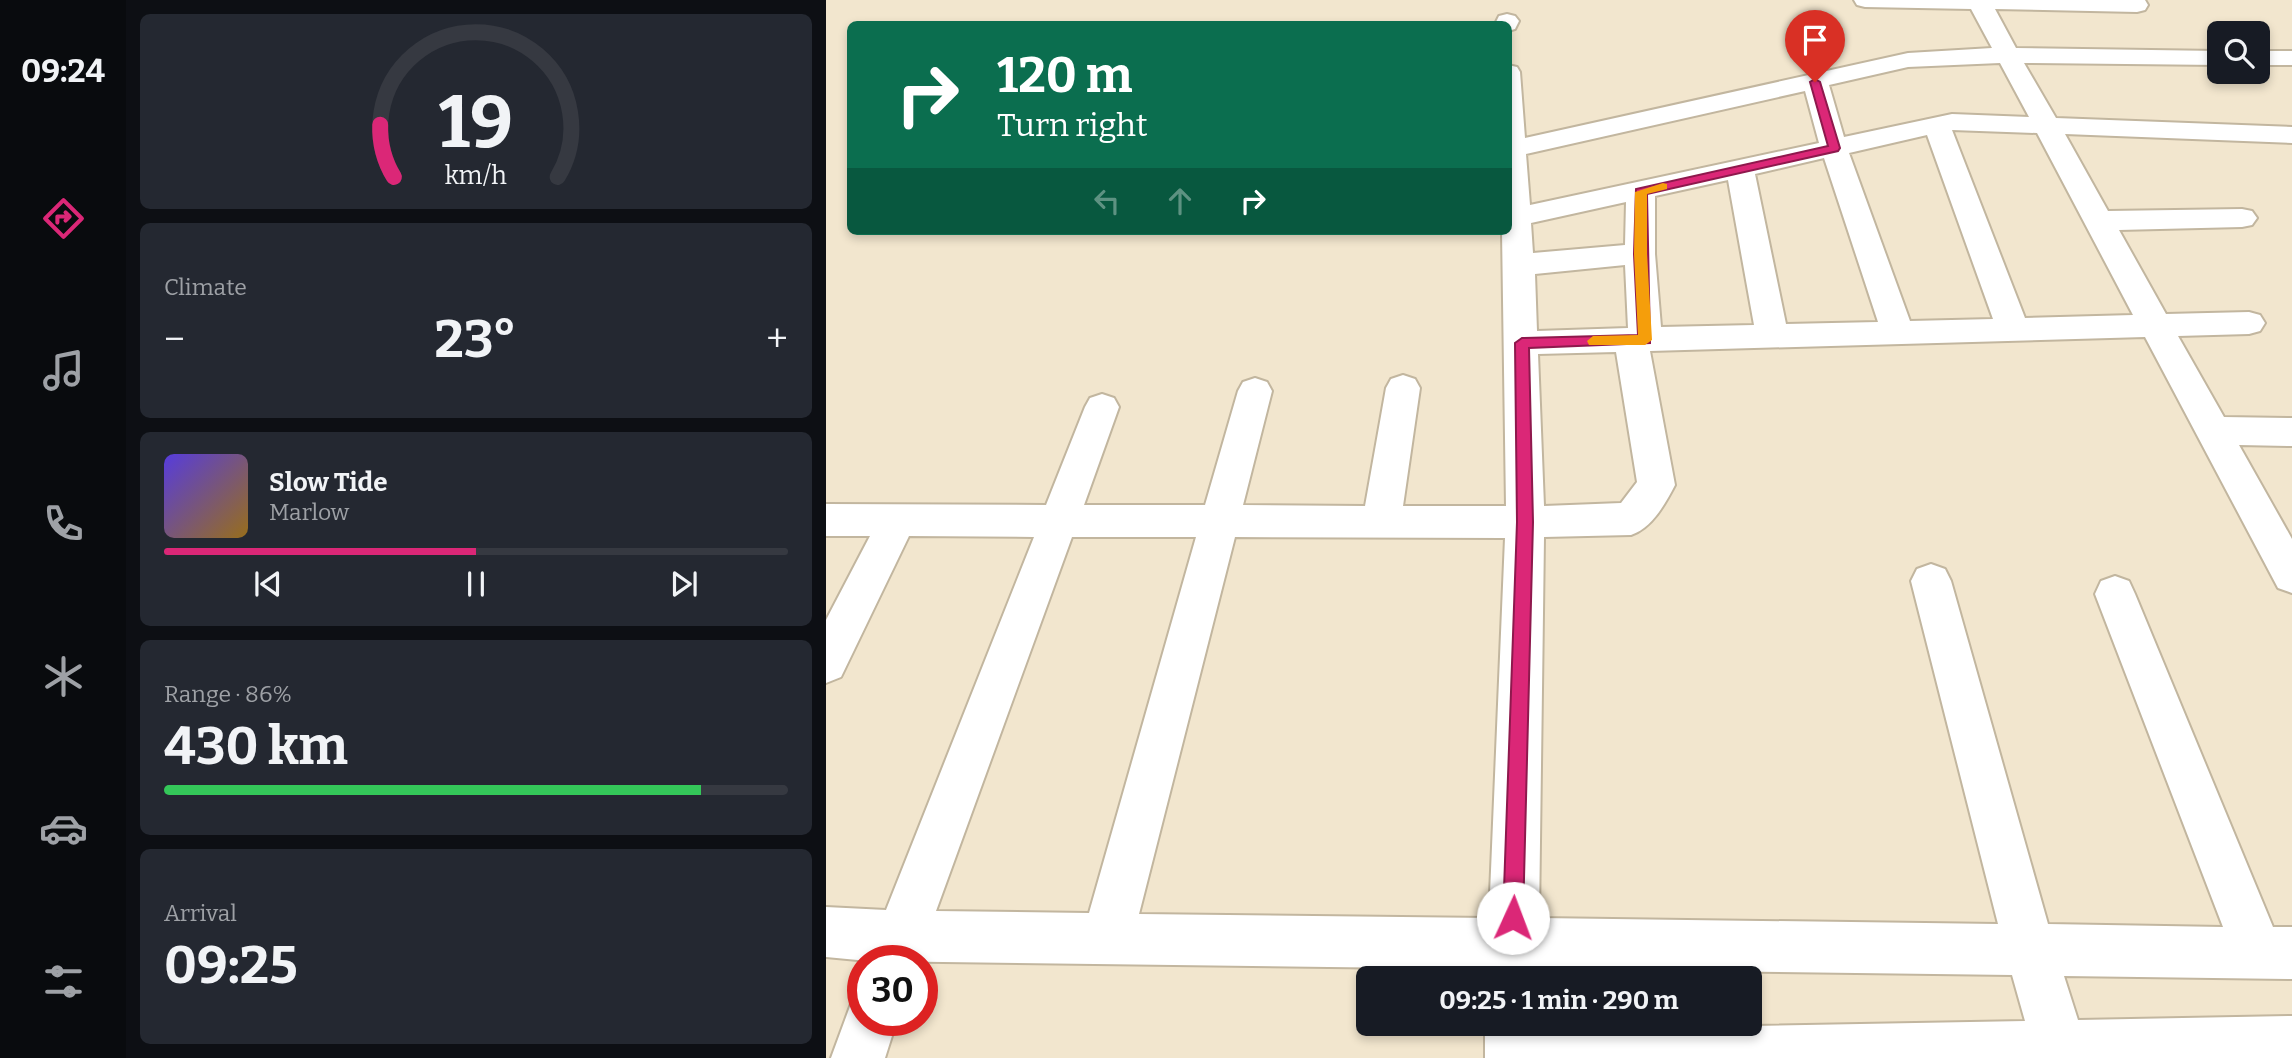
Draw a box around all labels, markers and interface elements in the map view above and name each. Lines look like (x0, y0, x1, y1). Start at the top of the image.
pin (1785, 10, 1845, 82)
icon: arrive (1796, 21, 1834, 59)
map controls (2207, 21, 2270, 84)
button: search (2207, 21, 2270, 84)
text: 120 m (997, 46, 1132, 105)
icon: right (882, 49, 973, 140)
text: 09:24 (21, 52, 105, 90)
text: 19 (439, 80, 513, 167)
text: Turn right (997, 106, 1148, 144)
text: km/h (445, 161, 507, 191)
icon: left (1088, 182, 1126, 220)
icon: ahead (1161, 182, 1199, 220)
icon: right (1234, 182, 1272, 220)
icon: directions (39, 194, 88, 243)
text: Climate (164, 273, 247, 301)
text: 23° (435, 308, 517, 371)
text: − (164, 316, 185, 362)
text: + (766, 316, 788, 362)
icon: music (39, 346, 88, 395)
text: Slow Tide (269, 467, 388, 498)
text: Marlow (269, 498, 349, 526)
icon: phone (39, 499, 88, 548)
icon: previous (249, 565, 287, 603)
icon: pause (457, 565, 495, 603)
icon: next (665, 565, 703, 603)
icon: climate (39, 652, 88, 701)
text: Range · 86% (164, 680, 292, 708)
text: 430 km (164, 715, 348, 778)
icon: car (39, 804, 88, 853)
position arrow (1476, 881, 1550, 955)
text: Arrival (164, 899, 237, 927)
text: 09:25 (164, 934, 298, 997)
speed limit sign: 30 (847, 945, 938, 1036)
icon: filters (39, 957, 88, 1006)
text: 09:25 · 1 min · 290 m (1439, 985, 1679, 1016)

